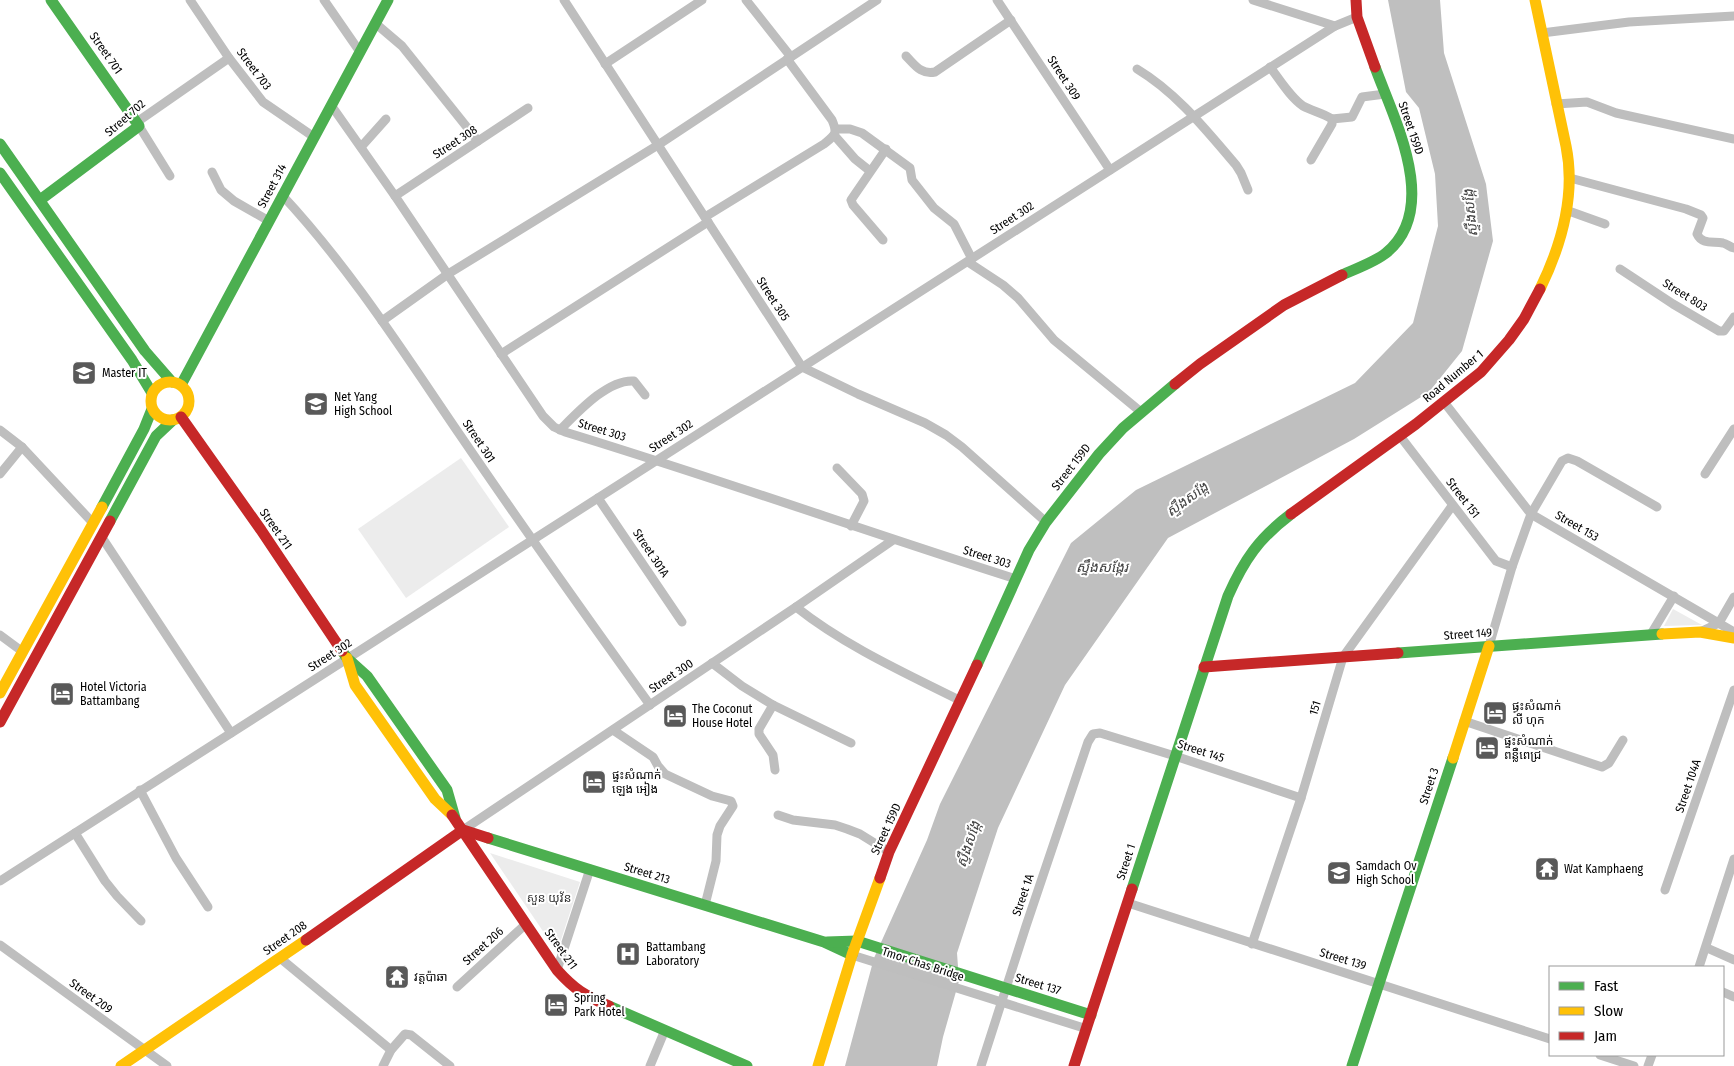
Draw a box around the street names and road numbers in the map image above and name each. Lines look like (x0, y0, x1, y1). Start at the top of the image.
street label: Street 701 (87, 29, 125, 77)
street label: Street 703 (234, 45, 274, 93)
street label: Street 309 (1045, 53, 1084, 103)
street label: Street 702 (102, 97, 148, 139)
street label: Street 159D (1395, 100, 1427, 156)
street label: Street 308 (430, 123, 480, 161)
street label: Street 314 (255, 161, 290, 210)
street label: Street 302 (988, 199, 1036, 237)
street label: Street 305 (754, 274, 793, 324)
street label: Street 803 (1660, 276, 1710, 314)
street label: Road Number 1 (1420, 347, 1486, 405)
street label: Street 303 (576, 416, 628, 444)
street label: Street 301 (460, 417, 498, 465)
street label: Street 302 (647, 417, 695, 455)
street label: Street 159D (1049, 441, 1094, 493)
street label: Street 151 (1443, 475, 1483, 521)
street label: Street 211 (257, 506, 295, 552)
street label: Street 153 (1553, 508, 1601, 544)
street label: Street 301A (630, 526, 672, 580)
street label: Street 303 (961, 543, 1013, 571)
street label: Street 149 (1443, 625, 1493, 643)
street label: Street 302 (306, 636, 354, 674)
street label: Street 300 (646, 656, 696, 696)
street label: 151 (1306, 699, 1324, 717)
street label: Street 145 (1176, 737, 1227, 765)
street label: Street 104A (1672, 757, 1704, 814)
street label: Street 3 (1417, 766, 1441, 806)
street label: Street 159D (868, 801, 904, 857)
street label: Street 1 (1114, 842, 1138, 882)
street label: Street 213 (622, 859, 672, 887)
street label: Street 1A (1009, 872, 1037, 918)
street label: Street 208 (261, 918, 309, 958)
street label: Street 206 (460, 924, 506, 968)
street label: Street 211 (542, 926, 580, 972)
street label: Tmor Chas Bridge (880, 944, 966, 984)
street label: Street 139 (1318, 945, 1368, 973)
street label: Street 137 (1013, 970, 1063, 998)
street label: Street 209 (67, 976, 115, 1016)

